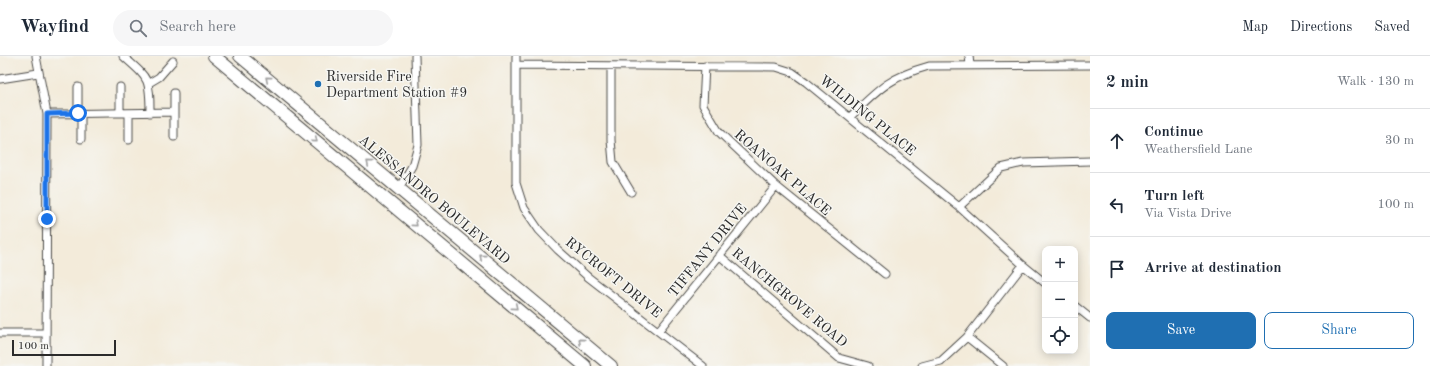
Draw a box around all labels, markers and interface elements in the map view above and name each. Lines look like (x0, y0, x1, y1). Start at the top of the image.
search box (113, 10, 393, 46)
icon: search (127, 17, 149, 39)
text: Wayfind (20, 18, 89, 37)
text: Search here (159, 20, 236, 35)
text: Map (1242, 20, 1268, 34)
text: Directions (1290, 20, 1352, 34)
text: Saved (1374, 20, 1410, 34)
place label: Riverside Fire Department Station #9 (326, 70, 467, 100)
street label: WILDING PLACE (817, 73, 918, 159)
text: 2 min (1106, 74, 1149, 91)
text: Walk · 130 m (1337, 75, 1414, 88)
one-way arrow (265, 77, 272, 84)
marker: Riverside Fire Department Station #9 (313, 79, 323, 89)
route start (69, 104, 87, 122)
text: Continue (1144, 125, 1203, 140)
street label: ROANOAK PLACE (731, 127, 833, 218)
icon: ahead (1106, 130, 1128, 152)
street label: ALESSANDRO BOULEVARD (356, 133, 513, 267)
text: 30 m (1385, 134, 1414, 147)
one-way arrow (311, 136, 318, 143)
text: Weathersfield Lane (1144, 143, 1253, 156)
one-way arrow (366, 161, 373, 168)
text: Turn left (1144, 189, 1204, 204)
icon: left (1106, 194, 1128, 216)
text: 100 m (1377, 198, 1414, 211)
street label: TIFFANY DRIVE (666, 201, 750, 300)
text: Via Vista Drive (1144, 207, 1232, 220)
route end (38, 210, 56, 228)
one-way arrow (411, 219, 418, 226)
street label: RYCROFT DRIVE (563, 235, 664, 321)
street label: RANCHGROVE ROAD (729, 246, 850, 350)
map controls (1042, 246, 1078, 354)
button: + (1042, 246, 1078, 282)
one-way arrow (479, 255, 486, 262)
icon: arrive (1106, 258, 1128, 280)
text: Arrive at destination (1144, 261, 1282, 276)
button: − (1042, 282, 1078, 318)
one-way arrow (510, 303, 517, 310)
button: Save (1106, 312, 1256, 349)
button: Share (1264, 312, 1414, 349)
button: locate (1042, 318, 1078, 354)
scale bar (12, 338, 116, 357)
one-way arrow (579, 338, 586, 345)
text: 100 m (18, 341, 49, 352)

